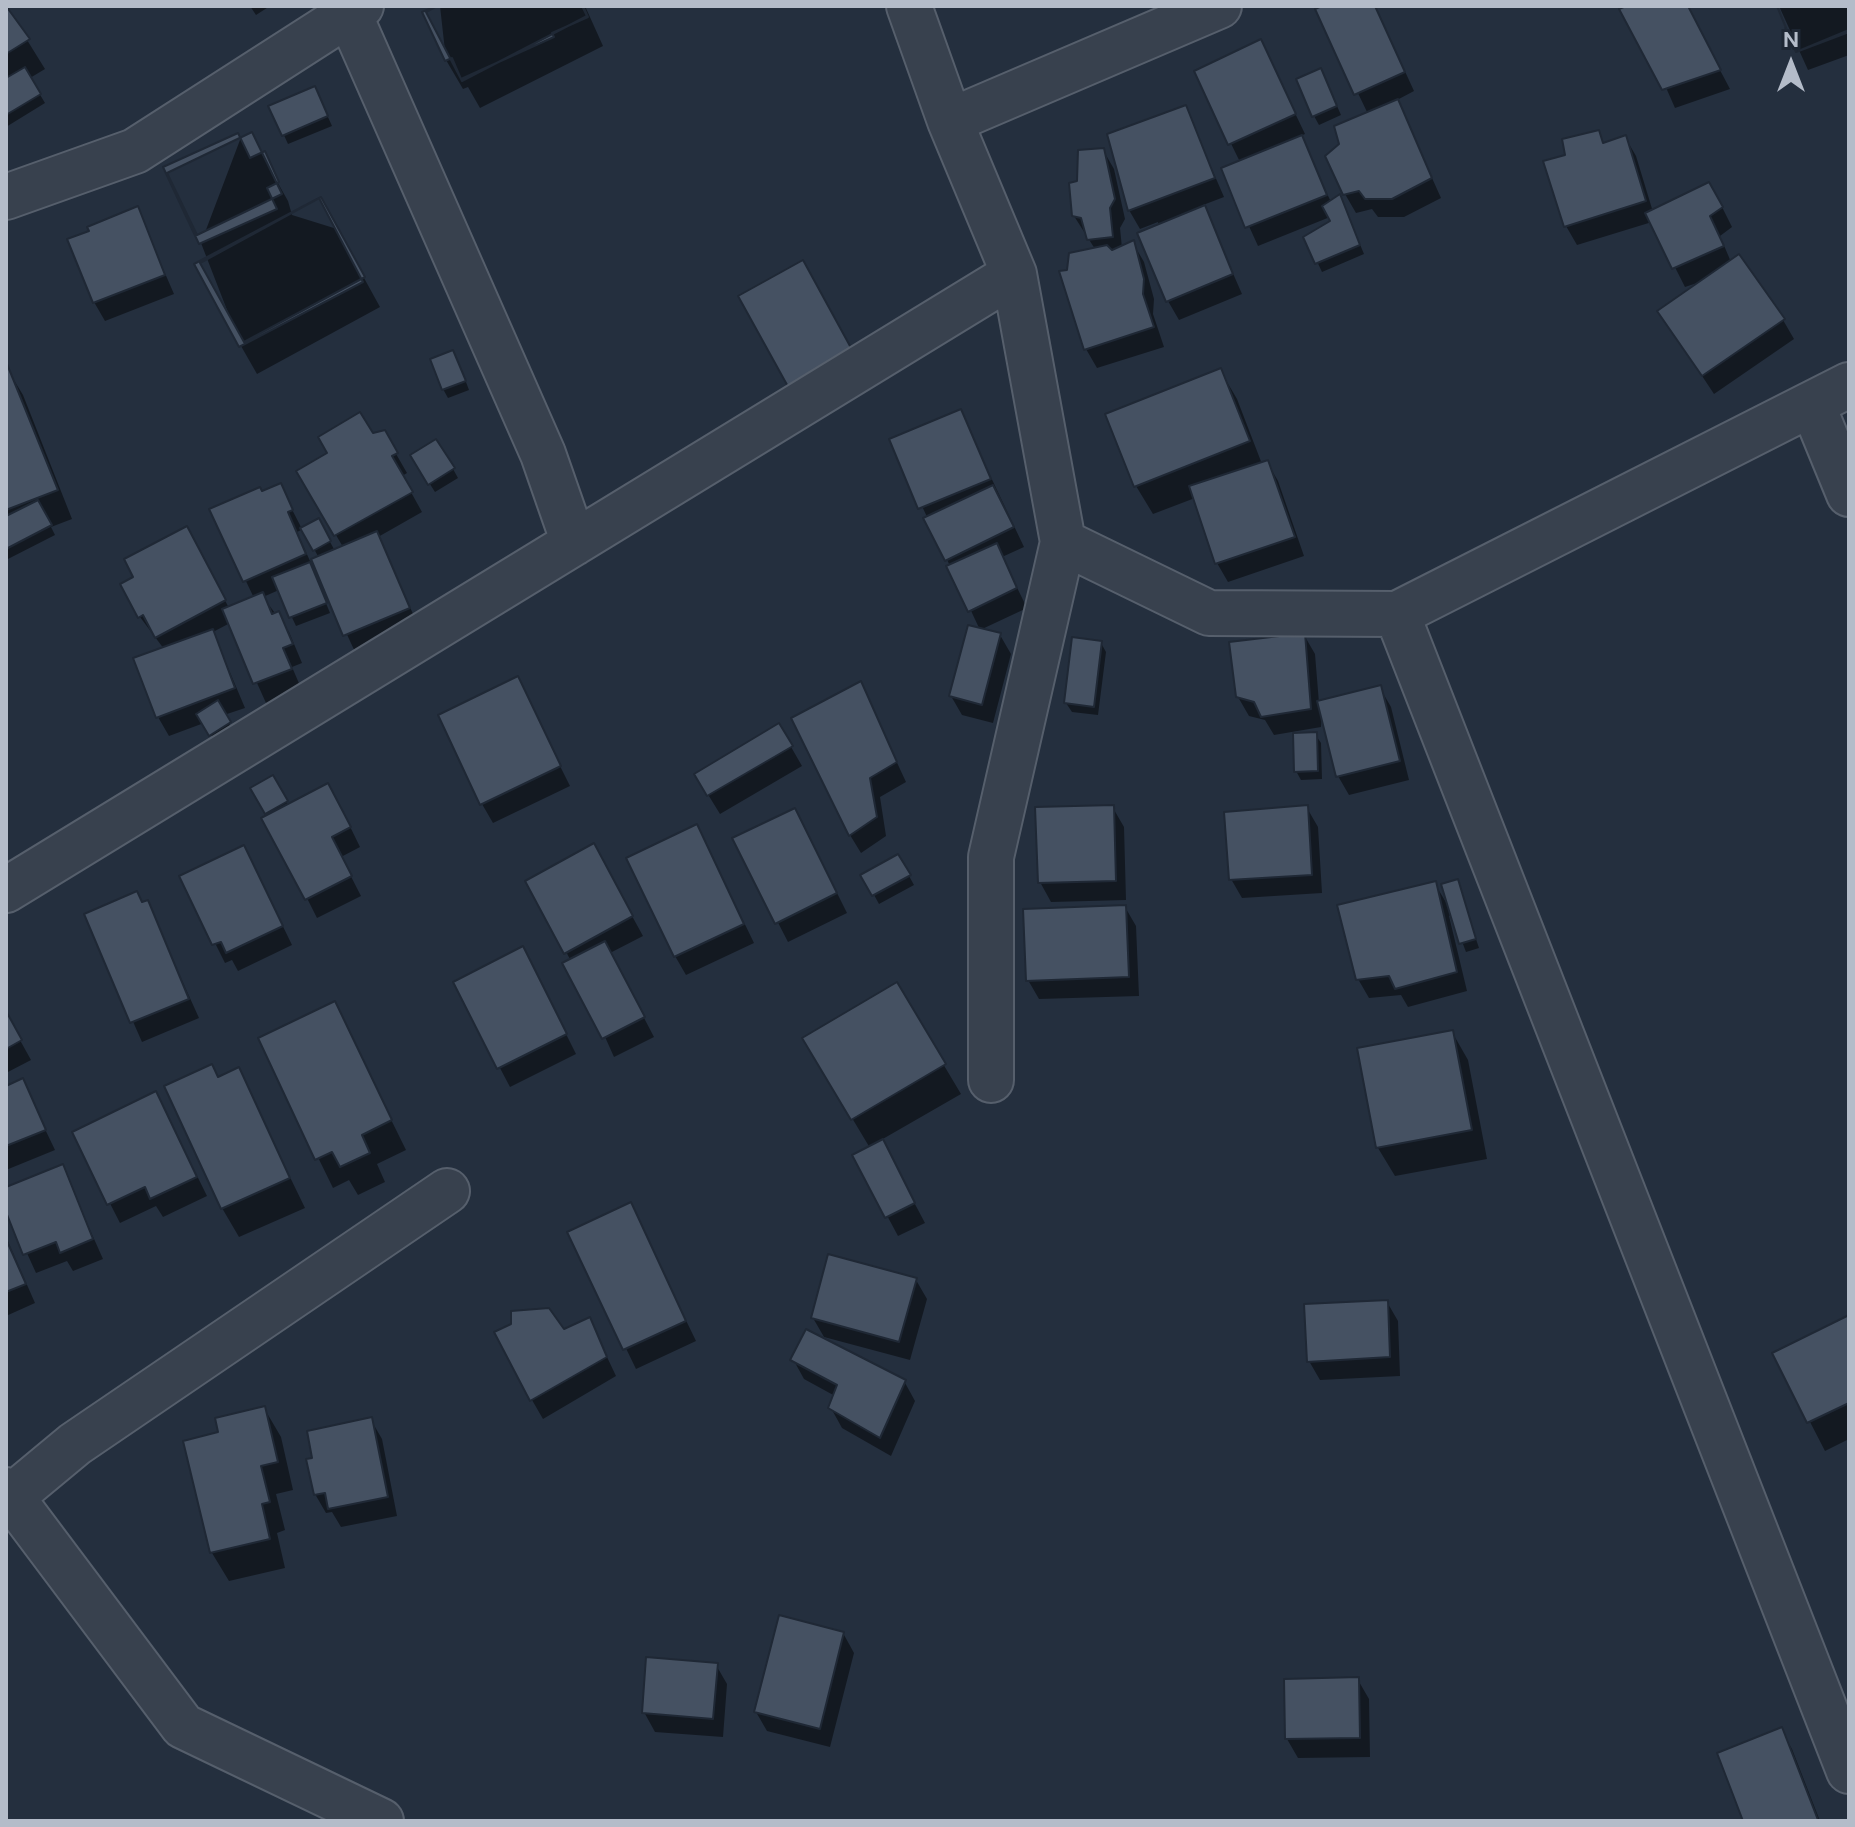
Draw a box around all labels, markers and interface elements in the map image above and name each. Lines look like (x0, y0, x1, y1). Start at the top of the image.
north arrow (1751, 24, 1831, 104)
text: N (1783, 25, 1799, 54)

